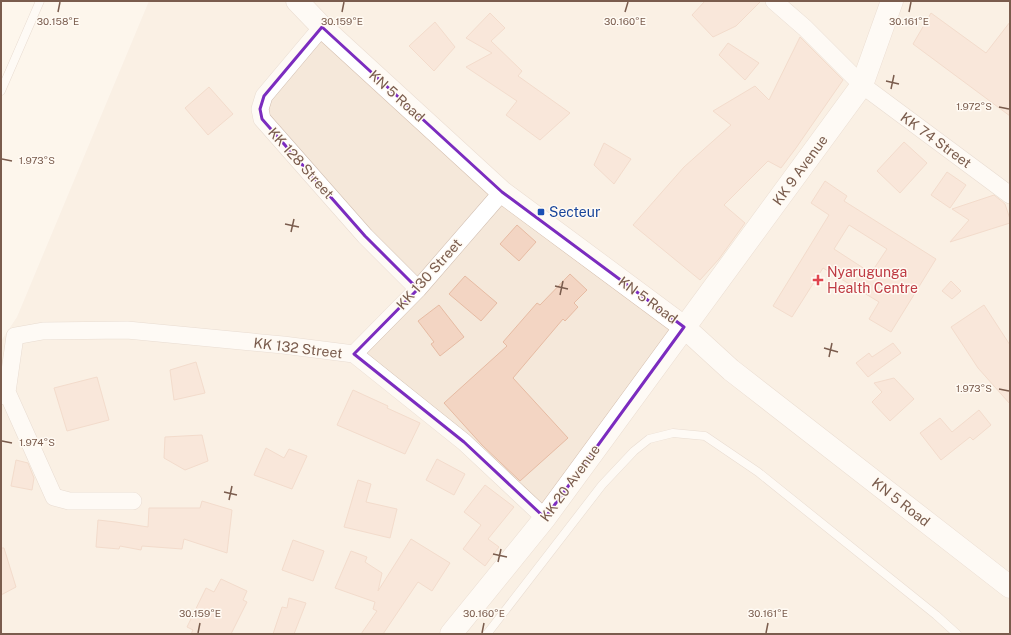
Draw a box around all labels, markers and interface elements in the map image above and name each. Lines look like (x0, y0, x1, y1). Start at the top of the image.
text: 30.158°E (37, 15, 79, 27)
text: 30.159°E (321, 15, 363, 27)
text: 30.160°E (604, 15, 646, 27)
text: 30.161°E (889, 15, 929, 27)
street label: KN 5 Road (366, 67, 428, 125)
text: 1.972°S (956, 100, 992, 112)
street label: KK 74 Street (897, 109, 975, 171)
street label: KK 128 Street (265, 124, 337, 202)
street label: KK 9 Avenue (769, 132, 831, 208)
text: 1.973°S (19, 154, 55, 166)
place label: Secteur (549, 204, 600, 220)
marker: Secteur (536, 207, 546, 217)
street label: KK 130 Street (393, 235, 465, 313)
place label: Nyarugunga Health Centre (827, 264, 918, 296)
street label: KN 5 Road (615, 273, 681, 327)
marker: Nyarugunga Health Centre (812, 274, 824, 286)
street label: KK 132 Street (253, 335, 343, 361)
text: 1.973°S (956, 382, 992, 394)
text: 1.974°S (19, 436, 55, 448)
street label: KK 20 Avenue (537, 441, 603, 524)
street label: KN 5 Road (869, 474, 933, 530)
text: 30.159°E (179, 607, 221, 619)
text: 30.160°E (463, 607, 505, 619)
text: 30.161°E (748, 607, 788, 619)

